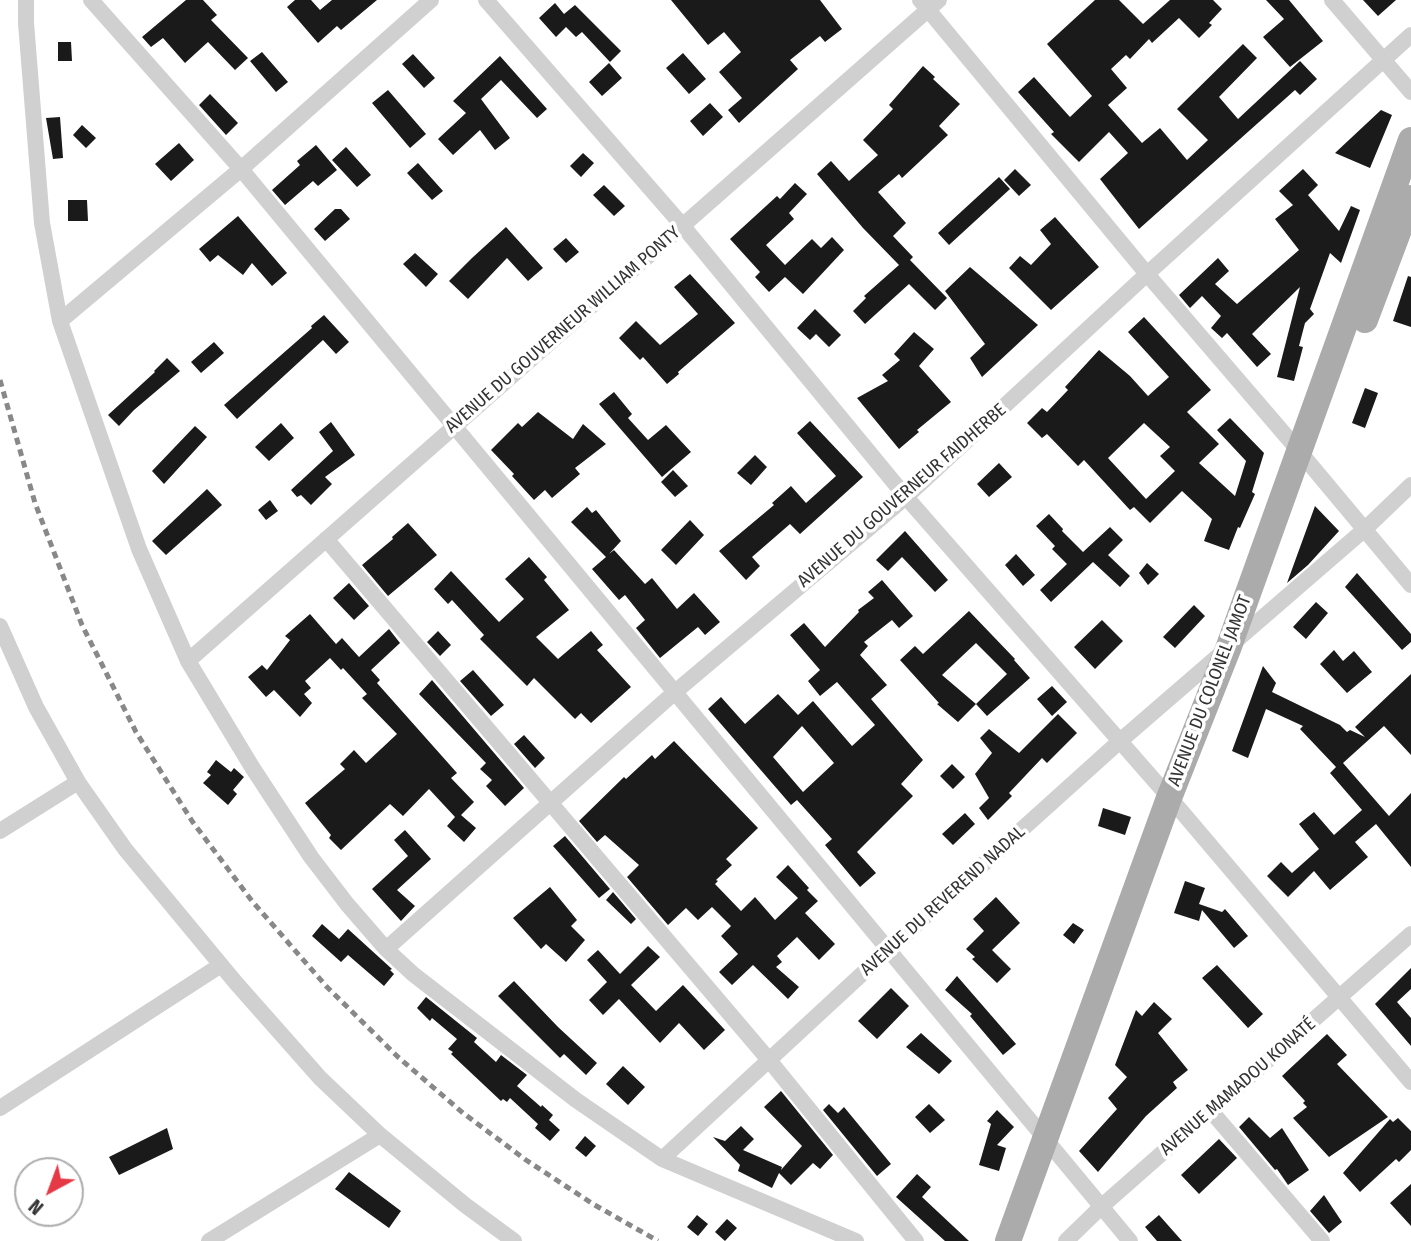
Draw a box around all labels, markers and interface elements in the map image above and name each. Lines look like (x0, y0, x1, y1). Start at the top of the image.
street label: AVENUE DU GOUVERNEUR WILLIAM PONTY (441, 222, 685, 438)
street label: AVENUE DU GOUVERNEUR FAIDHERBE (793, 400, 1011, 592)
street label: AVENUE DU COLONEL JAMOT (1164, 593, 1256, 789)
street label: AVENUE DU REVEREND NADAL (856, 821, 1030, 981)
street label: AVENUE MAMADOU KONATÉ (1156, 1014, 1320, 1160)
north arrow (14, 1157, 84, 1227)
text: N (24, 1194, 48, 1219)

